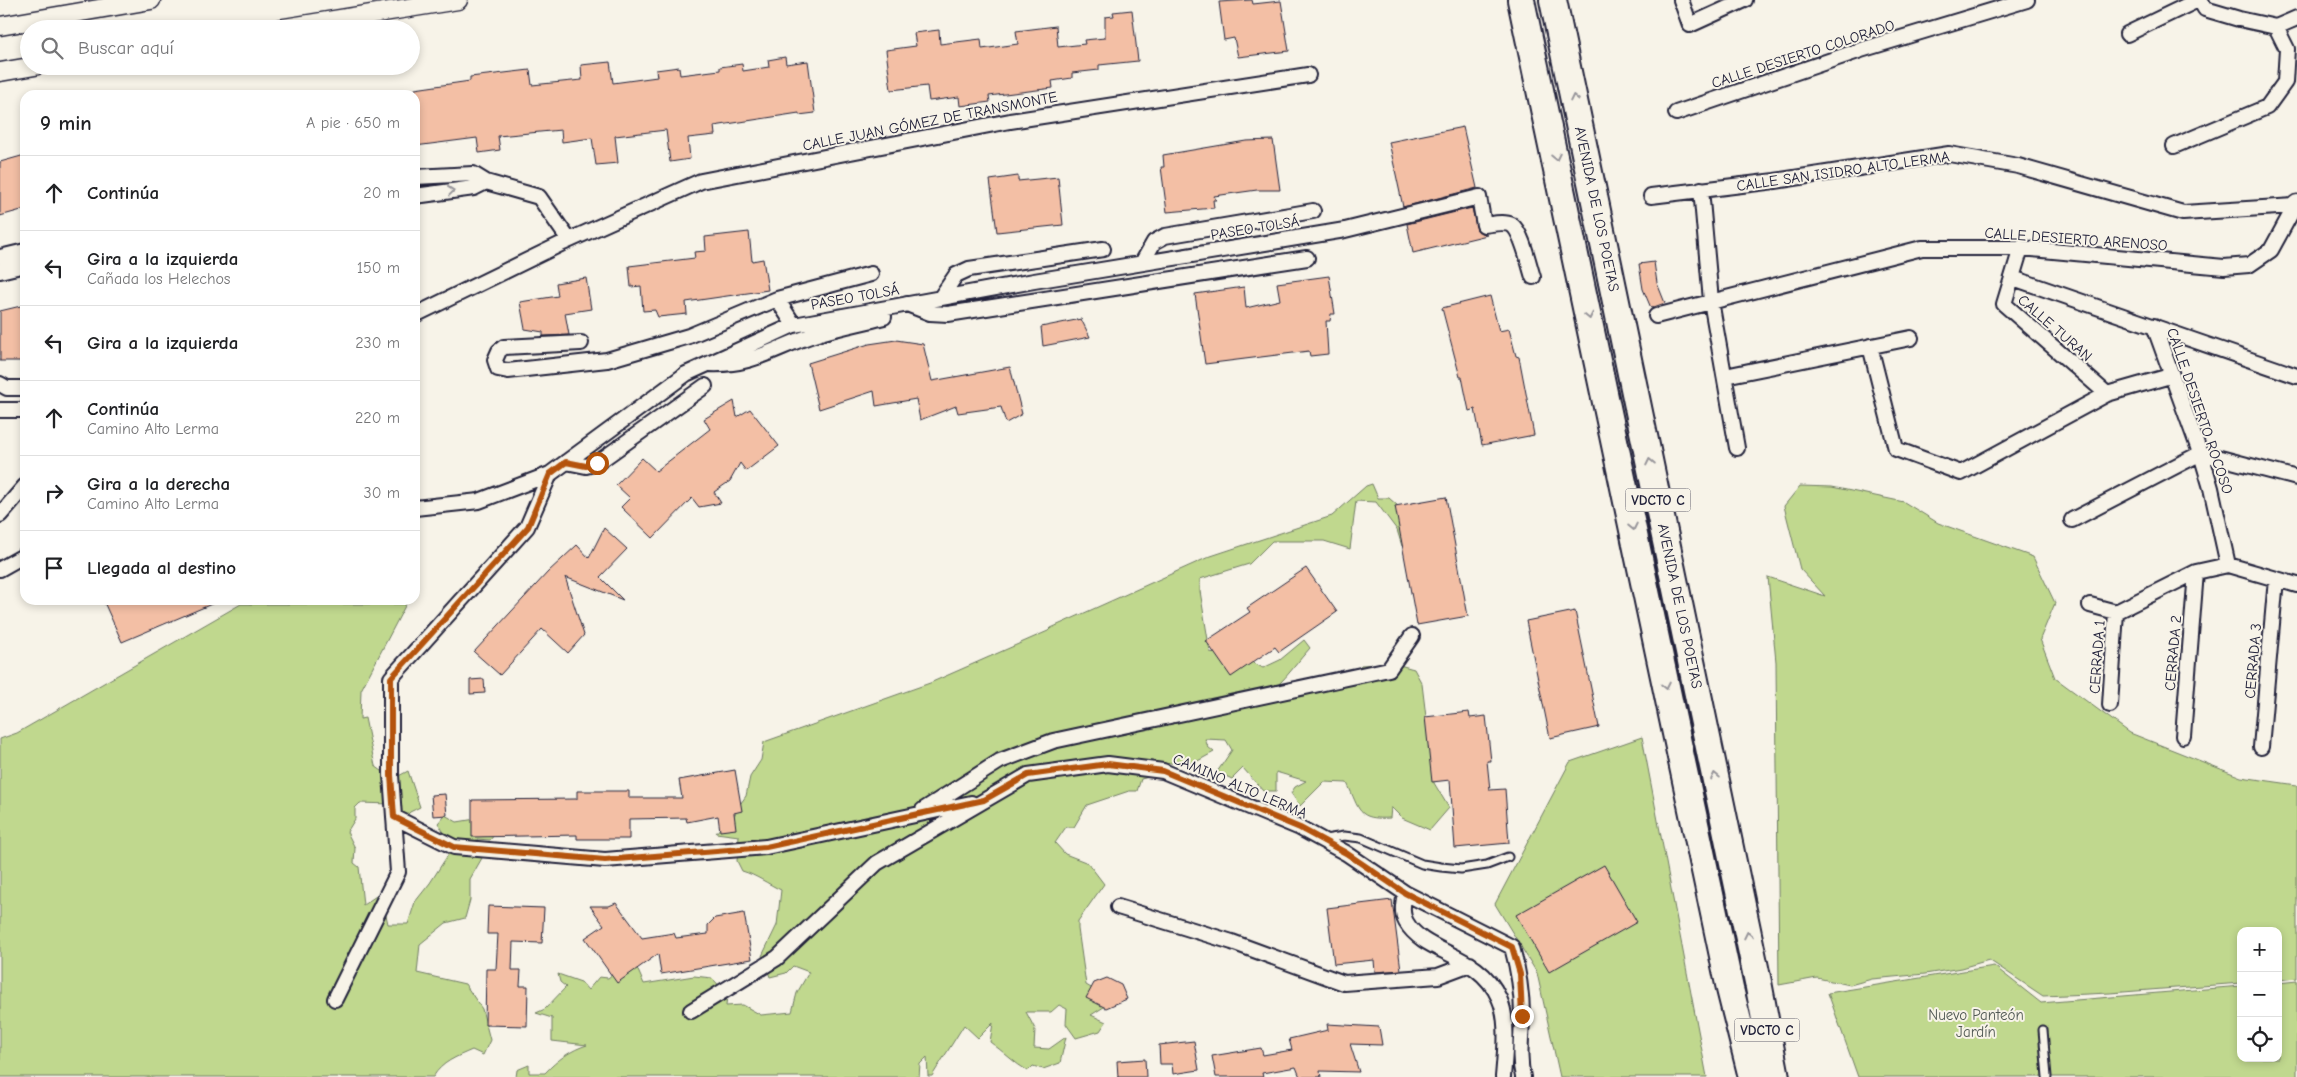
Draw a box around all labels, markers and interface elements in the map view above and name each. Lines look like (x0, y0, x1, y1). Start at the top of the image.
street label: CALLE DESIERTO COLORADO (1709, 16, 1897, 92)
search box (20, 20, 420, 75)
icon: search (38, 34, 66, 62)
text: Buscar aquí (78, 37, 174, 59)
street label: CALLE JUAN GÓMEZ DE TRANSMONTE (801, 86, 1059, 155)
one-way arrow (1569, 93, 1580, 102)
text: 9 min (40, 111, 92, 135)
text: A pie · 650 m (306, 114, 400, 132)
street label: AVENIDA DE LOS POETAS (1571, 125, 1623, 293)
street label: CALLE SAN ISIDRO ALTO LERMA (1735, 147, 1951, 195)
one-way arrow (1550, 153, 1560, 162)
icon: ahead (40, 179, 68, 207)
text: Continúa (87, 182, 159, 204)
text: 20 m (363, 184, 400, 202)
one-way arrow (448, 186, 456, 197)
street label: PASEO TOLSÁ (1209, 211, 1301, 244)
street label: CALLE DESIERTO ARENOSO (1984, 224, 2168, 254)
text: Gira a la izquierda (87, 248, 238, 270)
icon: left (40, 254, 68, 282)
text: 150 m (357, 259, 400, 277)
text: Cañada los Helechos (87, 270, 231, 288)
street label: PASEO TOLSÁ (809, 279, 901, 314)
street label: CALLE TURAN (2014, 291, 2096, 365)
one-way arrow (1583, 312, 1594, 321)
street label: CALLE DESIERTO ROCOSO (2163, 326, 2237, 496)
icon: left (40, 329, 68, 357)
text: Gira a la izquierda (87, 332, 238, 354)
text: 230 m (355, 334, 400, 352)
text: Continúa (87, 398, 159, 420)
icon: ahead (40, 404, 68, 432)
text: 220 m (355, 409, 400, 427)
text: Camino Alto Lerma (87, 420, 219, 438)
route start (586, 452, 609, 475)
one-way arrow (1645, 458, 1656, 467)
text: Gira a la derecha (87, 473, 230, 495)
icon: right (40, 479, 68, 507)
text: 30 m (364, 484, 400, 502)
road number: VDCTO C (1626, 488, 1690, 512)
text: Camino Alto Lerma (87, 495, 219, 513)
one-way arrow (1627, 522, 1638, 531)
street label: AVENIDA DE LOS POETAS (1654, 522, 1706, 690)
icon: arrive (40, 554, 68, 582)
text: Llegada al destino (87, 557, 236, 579)
street label: CERRADA 2 (2161, 614, 2185, 692)
street label: CERRADA 1 (2085, 619, 2109, 695)
street label: CERRADA 3 (2241, 623, 2265, 699)
one-way arrow (1660, 681, 1671, 690)
street label: CAMINO ALTO LERMA (1170, 750, 1310, 823)
one-way arrow (1710, 771, 1721, 780)
map controls (2237, 927, 2282, 1062)
button: + (2237, 927, 2282, 972)
one-way arrow (1744, 930, 1754, 939)
button: − (2237, 972, 2282, 1017)
route end (1511, 1005, 1534, 1028)
park label: Nuevo Panteón Jardín (1928, 1006, 2024, 1041)
button: locate (2237, 1017, 2282, 1062)
road number: VDCTO C (1734, 1018, 1800, 1042)

